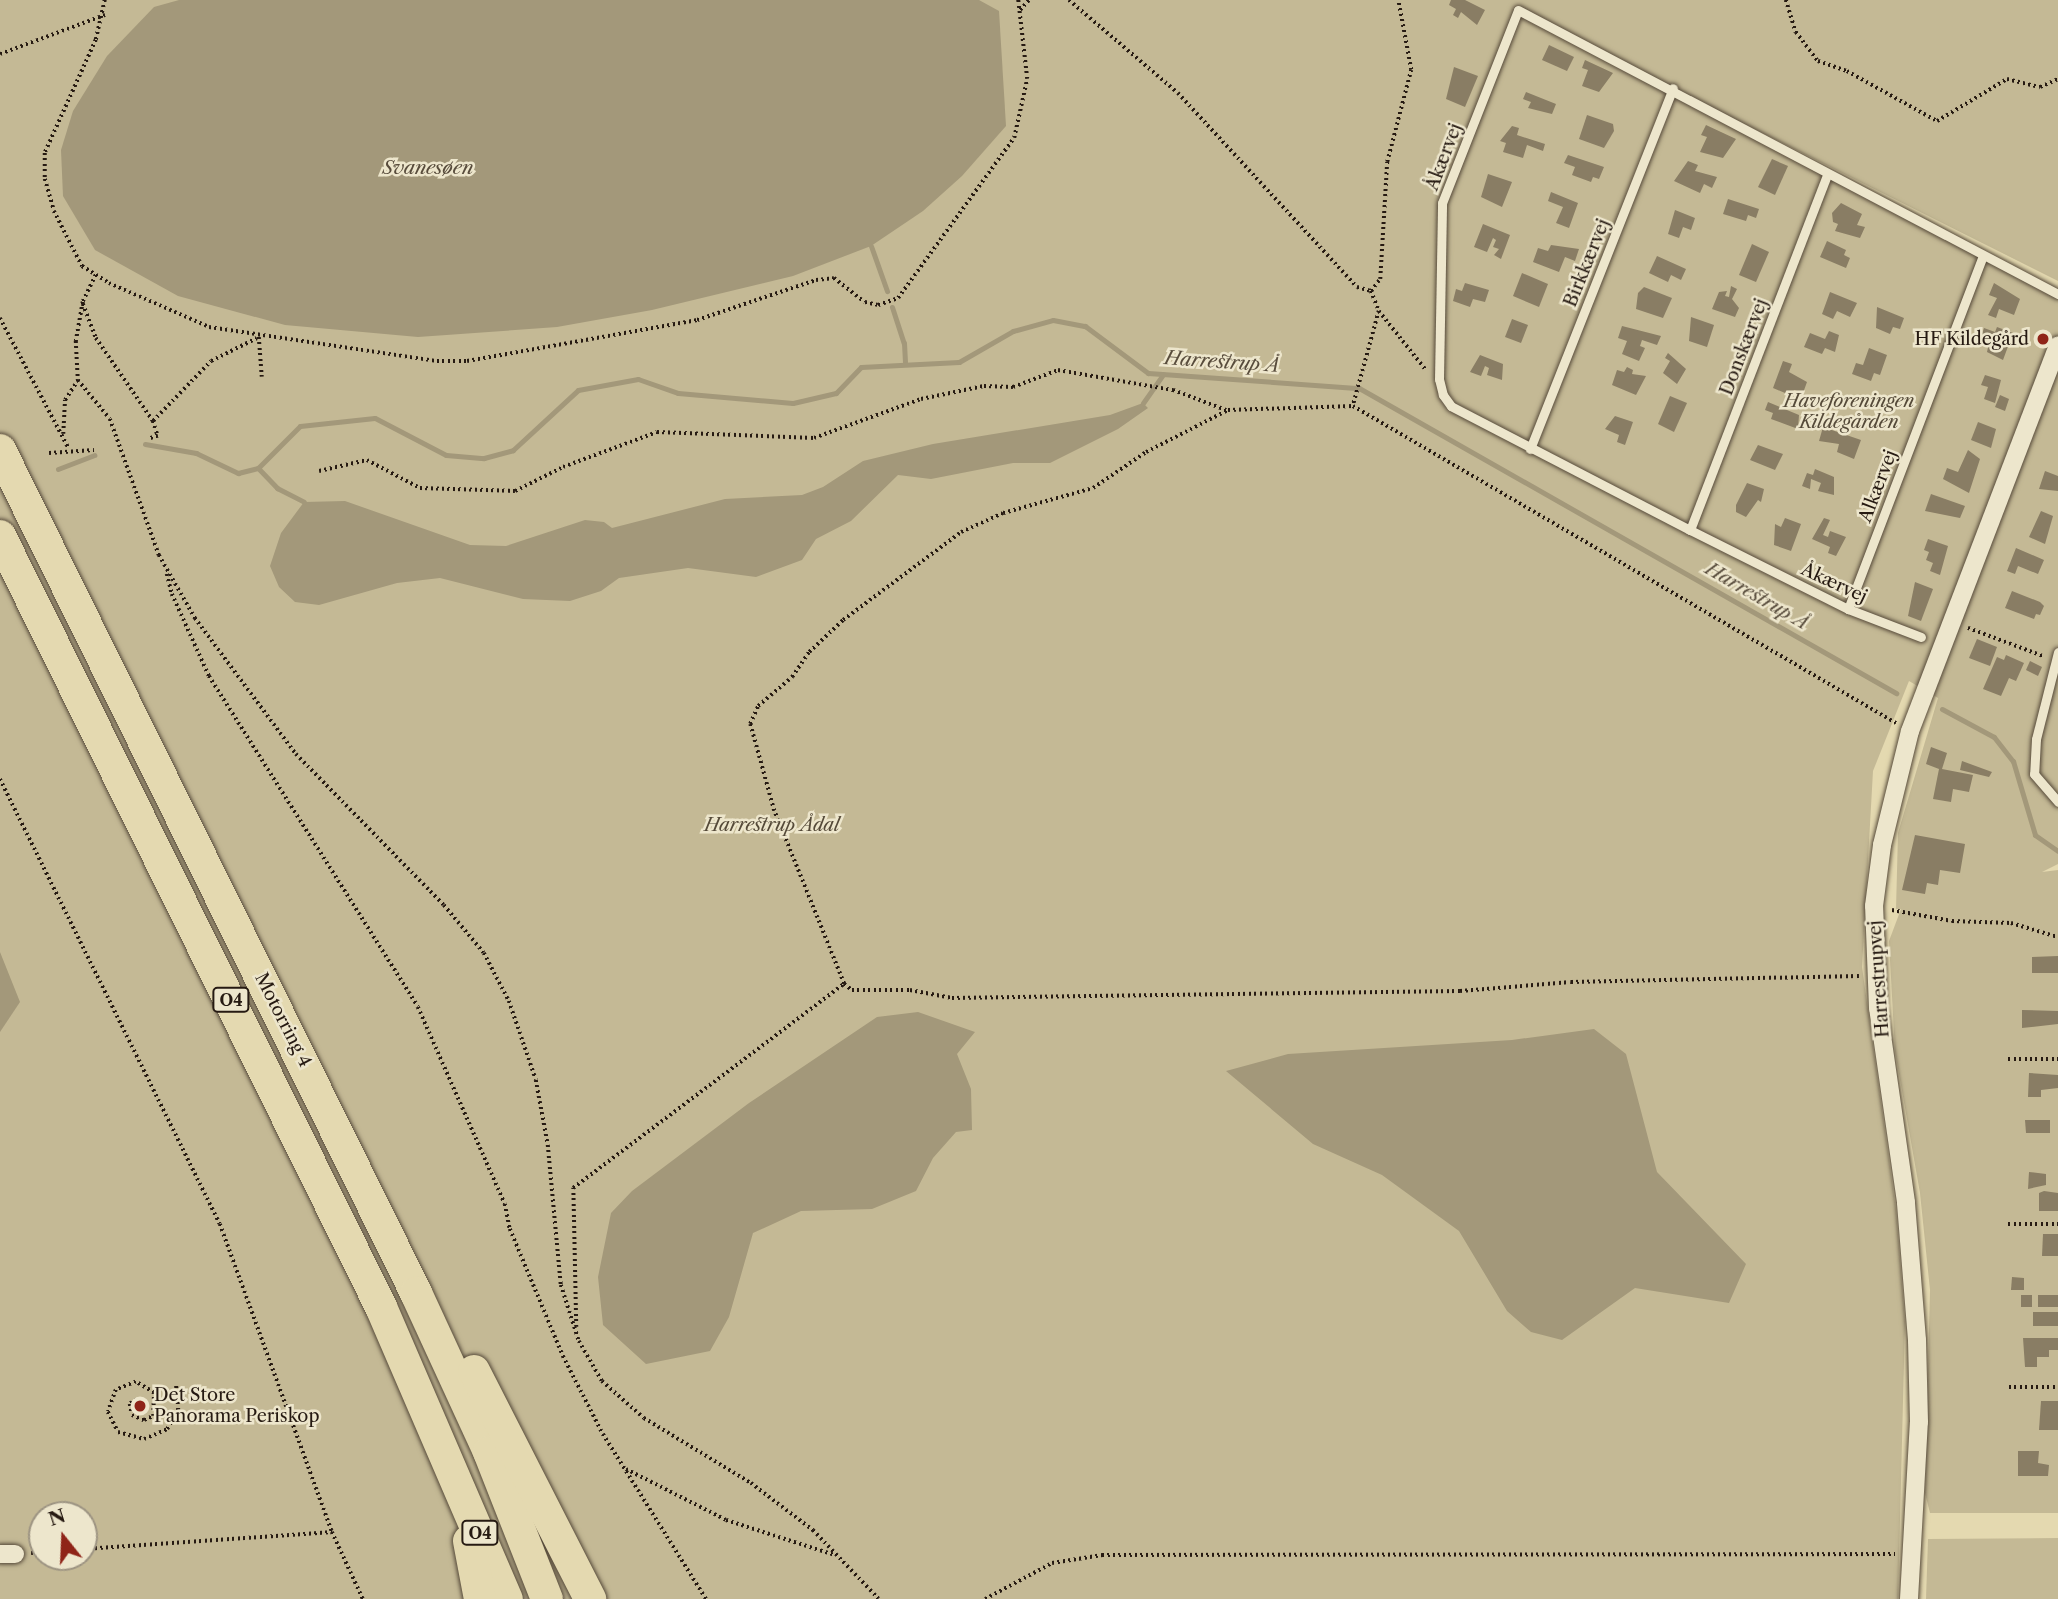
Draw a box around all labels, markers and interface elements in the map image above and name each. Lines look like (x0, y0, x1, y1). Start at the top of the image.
street label: Åkærvej (1421, 120, 1467, 194)
water label: Svanesøen (383, 157, 473, 179)
street label: Birkkærvej (1560, 216, 1614, 310)
street label: Donskærvej (1716, 296, 1772, 398)
place label: HF Kildegård (1914, 328, 2029, 350)
marker: HF Kildegård (2035, 331, 2051, 347)
water label: Harrestrup Å (1164, 347, 1280, 377)
park label: Haveforeningen Kildegården (1784, 391, 1914, 434)
street label: Alkærvej (1854, 447, 1902, 525)
water label: Harrestrup Å (1701, 557, 1813, 635)
street label: Åkærvej (1798, 558, 1870, 608)
park label: Harrestrup Ådal (704, 814, 840, 836)
street label: Harrestrupvej (1864, 920, 1894, 1038)
street label: Motorring 4 (250, 969, 316, 1071)
road number: O4 (212, 988, 250, 1012)
place label: Det Store Panorama Periskop (154, 1385, 320, 1428)
marker: Det Store Panorama Periskop (132, 1398, 148, 1414)
north arrow (28, 1501, 98, 1571)
text: N (46, 1504, 68, 1531)
road number: O4 (461, 1520, 499, 1546)

